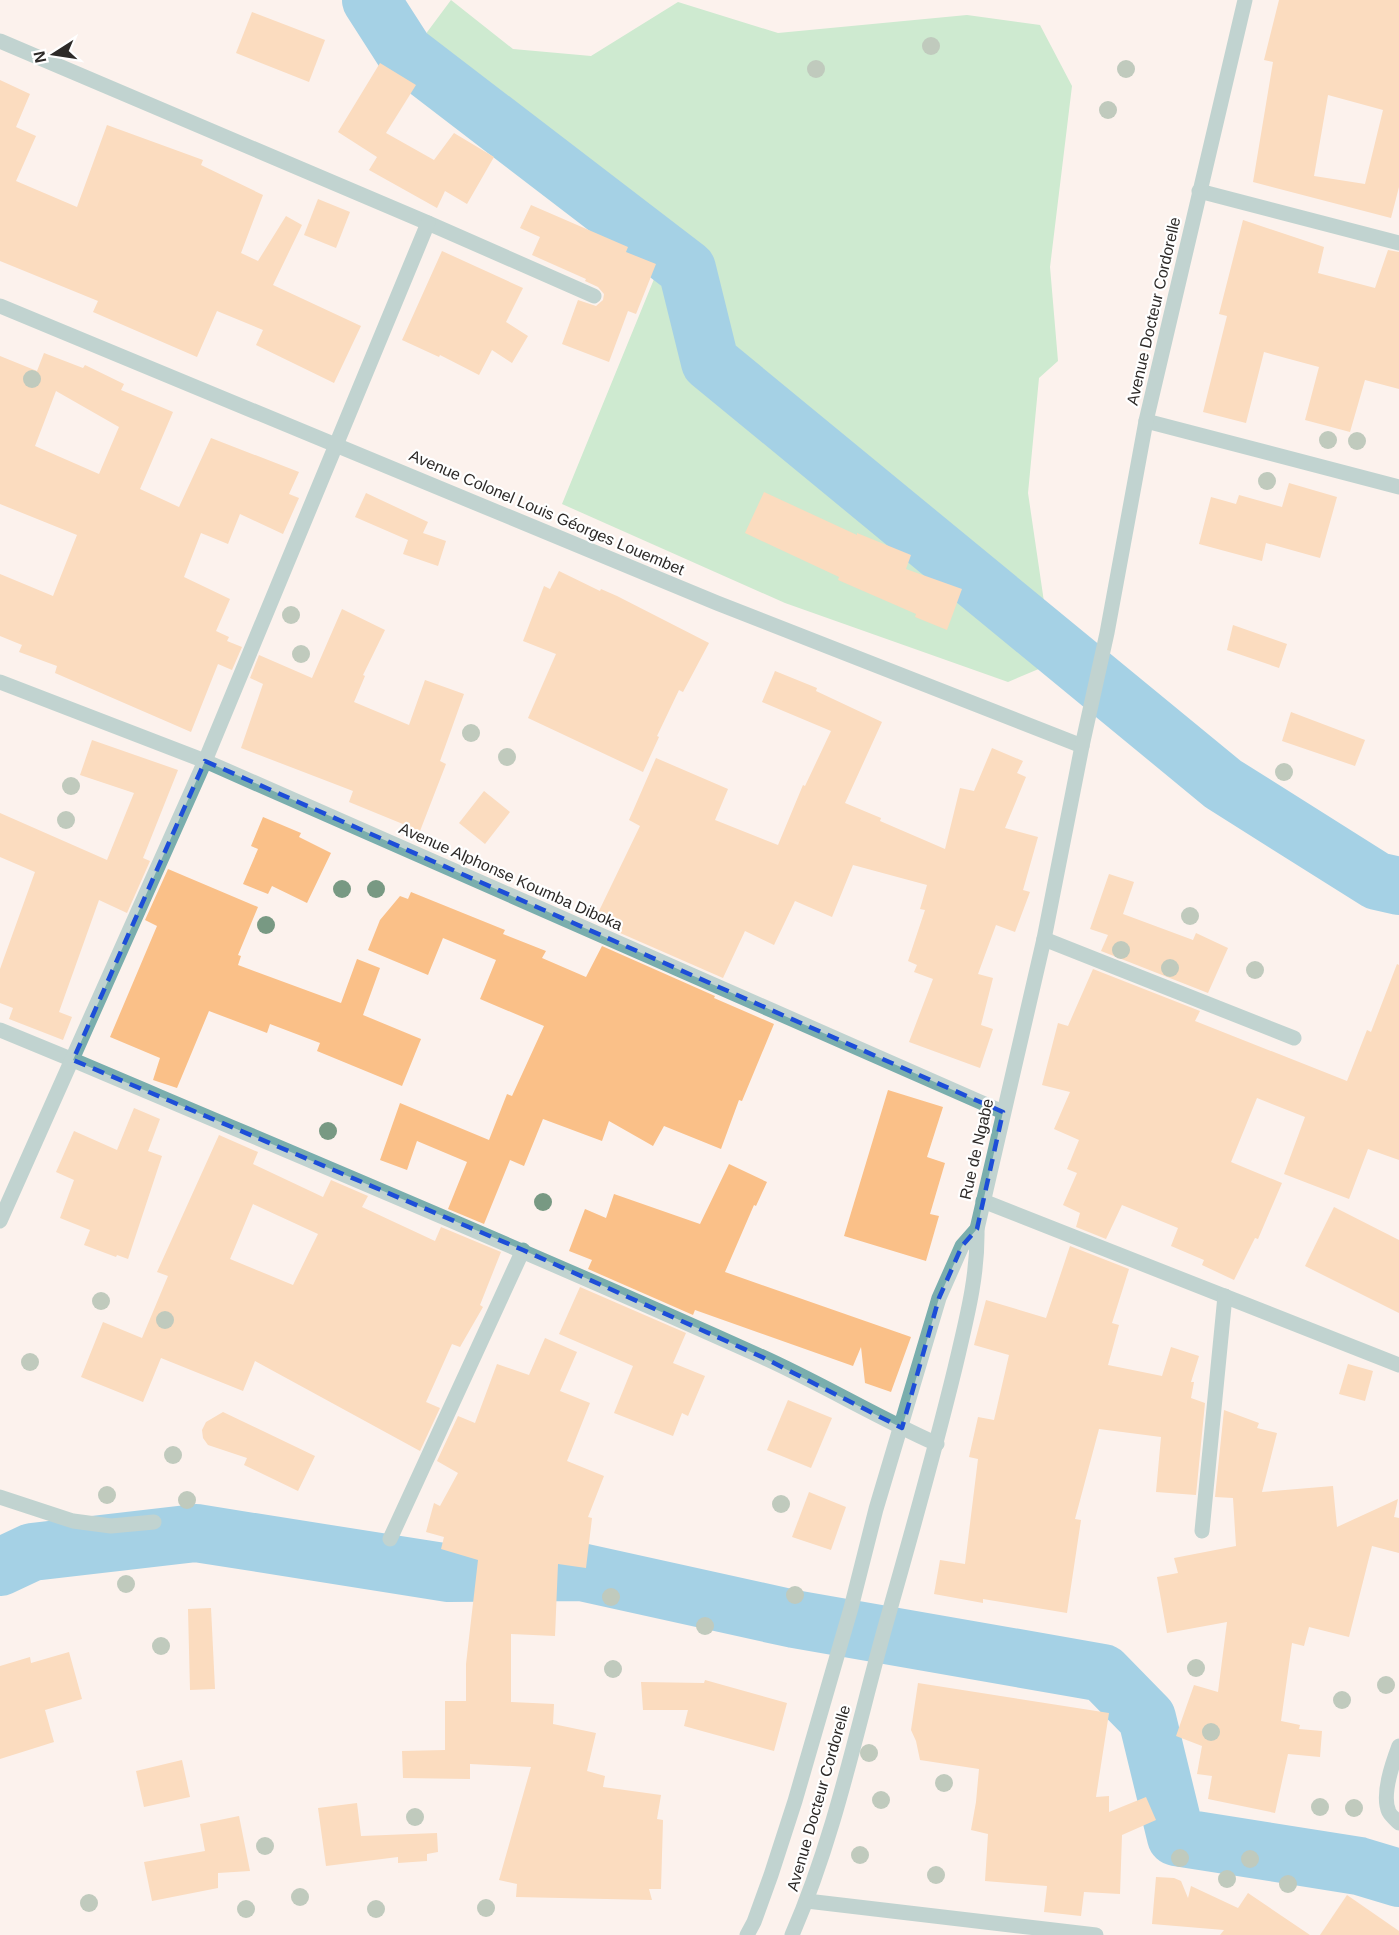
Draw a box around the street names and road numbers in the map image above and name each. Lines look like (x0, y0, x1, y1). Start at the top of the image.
street label: Avenue Docteur Cordorelle (1124, 215, 1183, 407)
street label: Avenue Colonel Louis Géorges Louembet (407, 447, 687, 578)
street label: Avenue Alphonse Koumba Diboka (397, 819, 625, 934)
street label: Rue de Ngabe (957, 1097, 996, 1201)
street label: Avenue Docteur Cordorelle (784, 1703, 853, 1893)

